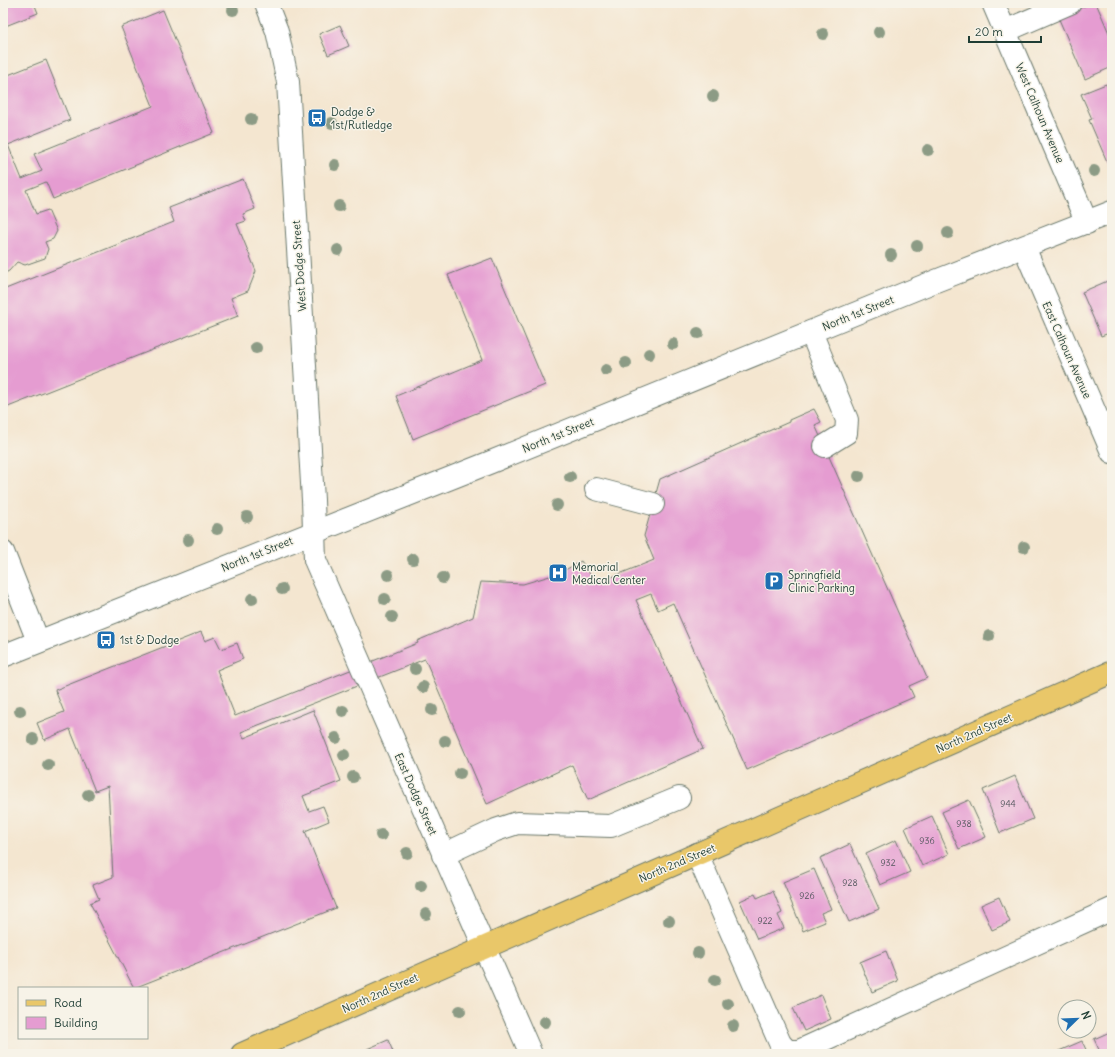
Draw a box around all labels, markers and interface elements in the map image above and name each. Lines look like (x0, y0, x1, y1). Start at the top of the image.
scale bar (969, 18, 1041, 44)
text: 20 m (975, 24, 1003, 39)
street label: West Calhoun Avenue (1013, 61, 1067, 165)
place label: Dodge & 1st/Rutledge (331, 105, 392, 132)
bus stop icon: Dodge & 1st/Rutledge (306, 107, 328, 129)
street label: West Dodge Street (289, 220, 309, 312)
street label: North 1st Street (820, 292, 896, 334)
street label: East Calhoun Avenue (1039, 299, 1095, 401)
street label: North 1st Street (520, 414, 596, 456)
street label: North 1st Street (219, 533, 295, 575)
place label: Memorial Medical Center (572, 560, 646, 587)
hospital icon: Memorial Medical Center (547, 562, 569, 584)
place label: Springfield Clinic Parking (788, 568, 855, 595)
parking icon: Springfield Clinic Parking (763, 570, 785, 592)
bus stop icon: 1st & Dodge (95, 629, 117, 651)
place label: 1st & Dodge (120, 633, 179, 647)
street label: North 2nd Street (934, 710, 1014, 756)
street label: East Dodge Street (392, 751, 440, 837)
house number: 944 (1000, 798, 1016, 809)
house number: 938 (956, 818, 972, 829)
house number: 936 (919, 835, 935, 846)
street label: North 2nd Street (637, 840, 718, 885)
house number: 932 (880, 857, 896, 868)
house number: 928 (842, 877, 858, 888)
house number: 926 (799, 890, 815, 901)
house number: 922 (757, 915, 773, 926)
street label: North 2nd Street (340, 970, 420, 1016)
legend (18, 987, 148, 1039)
text: Road (54, 995, 82, 1010)
north arrow (1057, 999, 1097, 1039)
text: N (1078, 1009, 1094, 1021)
text: Building (54, 1015, 98, 1030)

